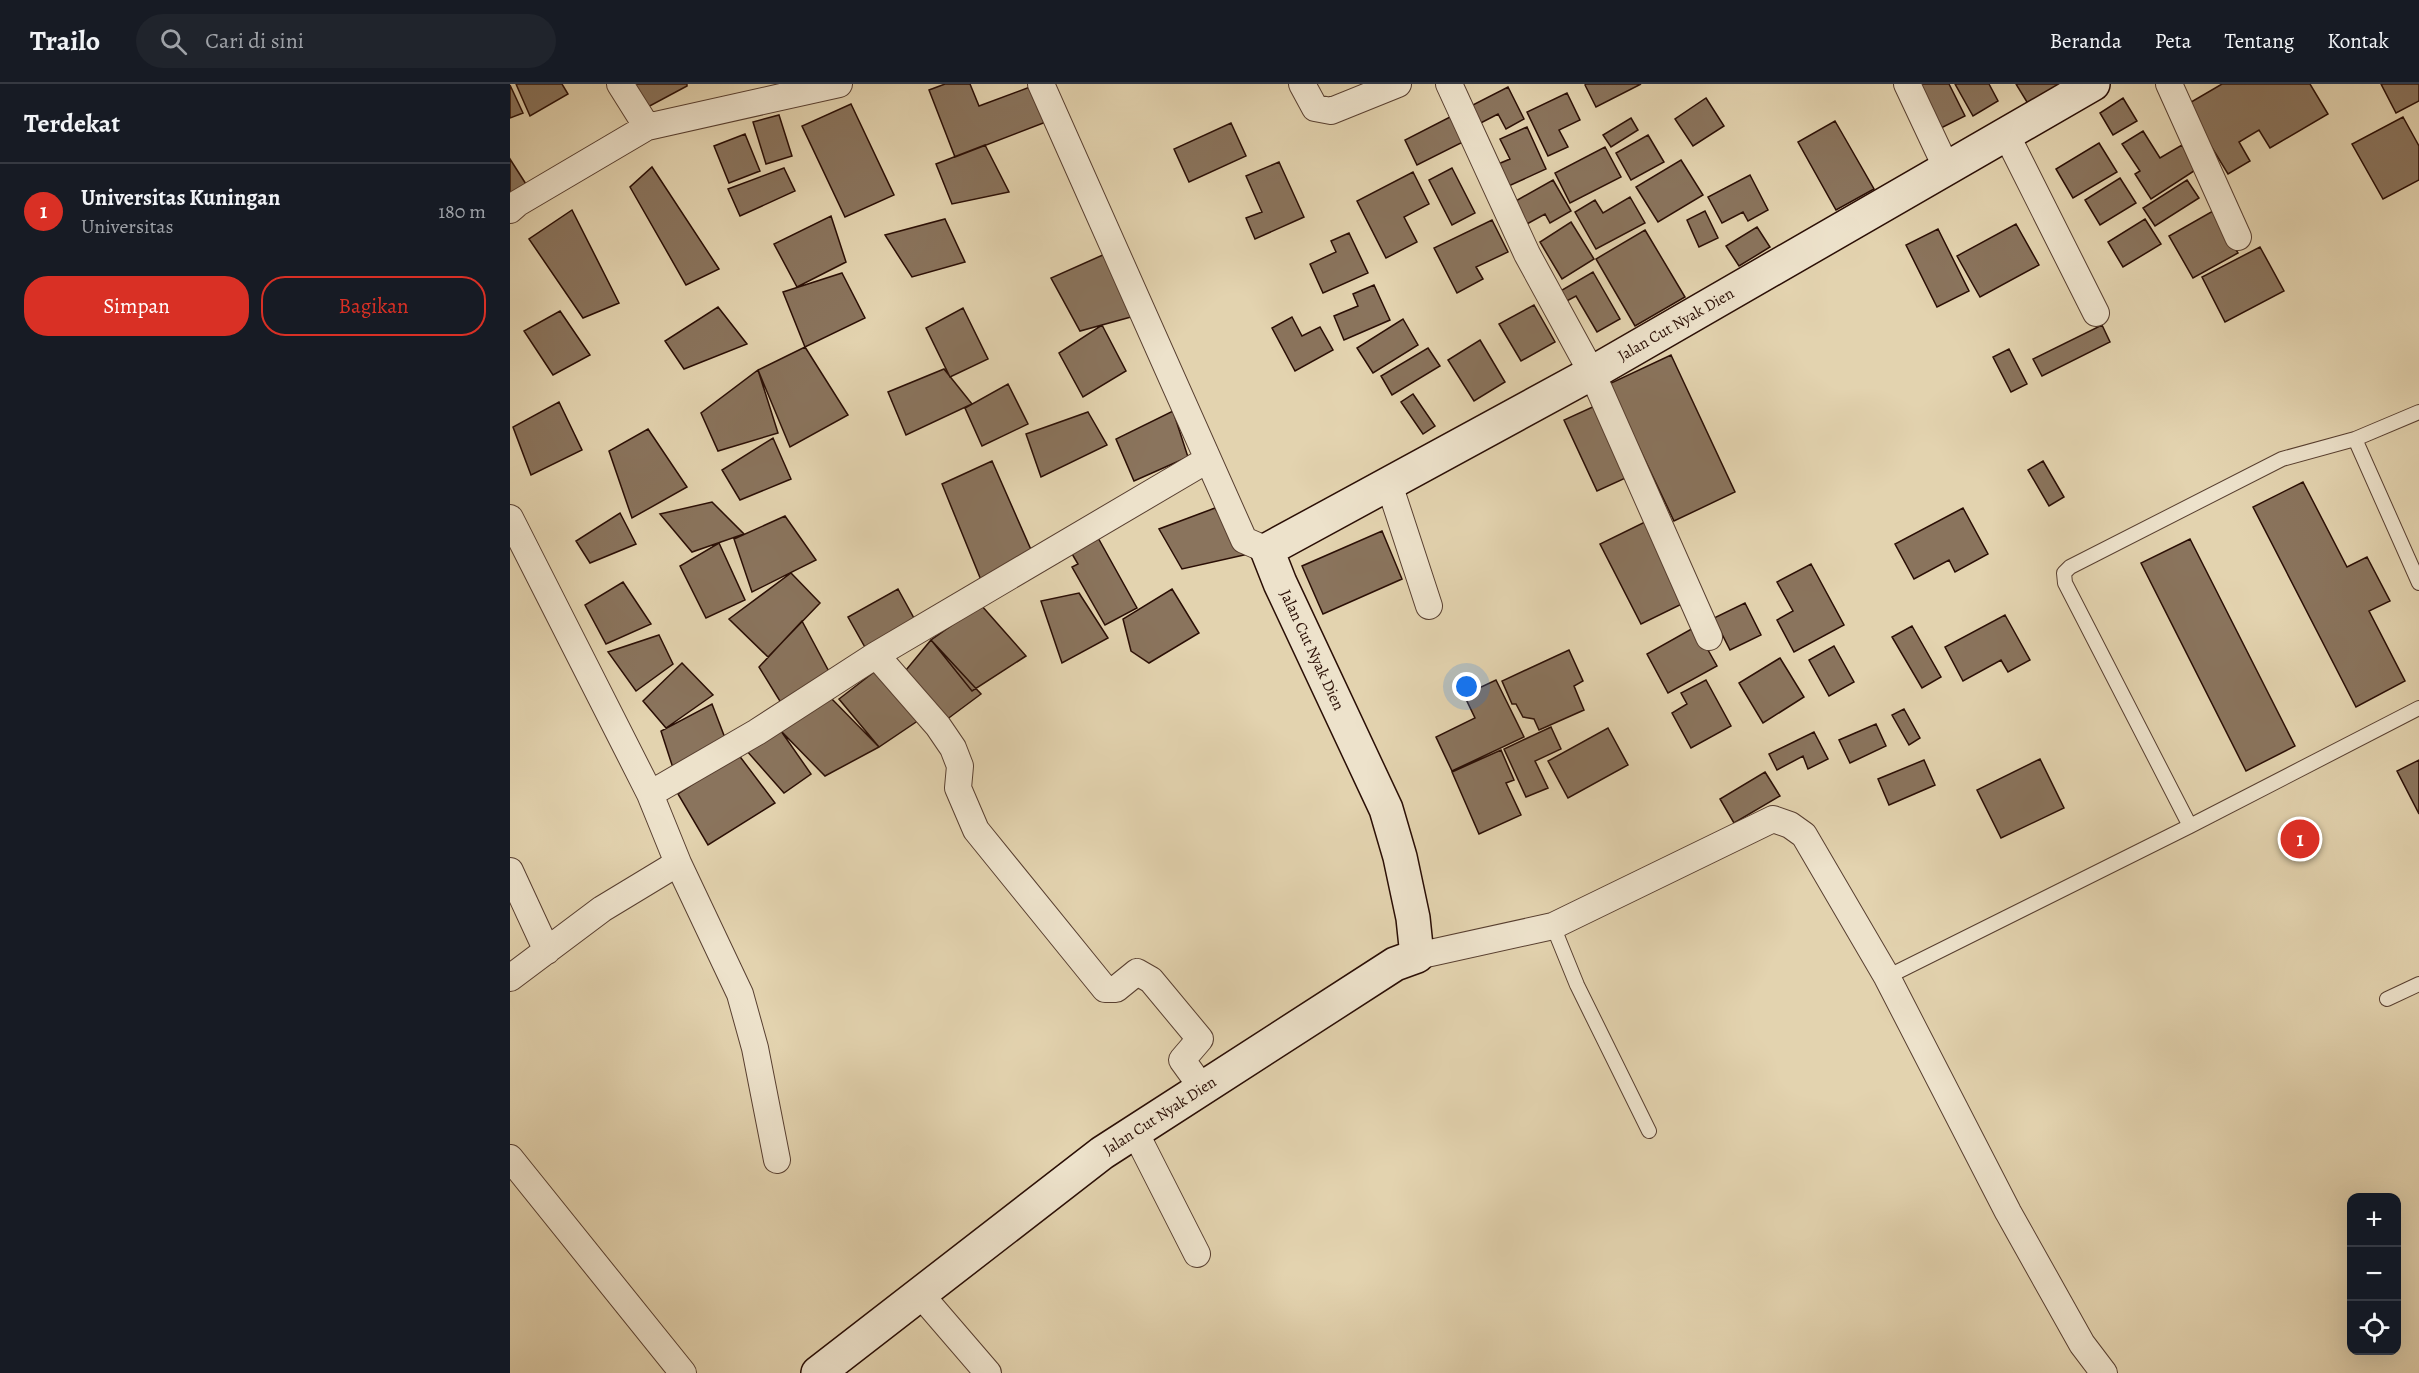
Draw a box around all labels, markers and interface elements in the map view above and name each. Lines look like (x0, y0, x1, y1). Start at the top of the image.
search box (136, 14, 556, 68)
text: Trailo (30, 22, 100, 60)
icon: search (157, 25, 190, 58)
text: Cari di sini (205, 26, 304, 56)
text: Beranda (2050, 27, 2122, 55)
text: Peta (2155, 27, 2191, 55)
text: Tentang (2224, 27, 2294, 55)
text: Kontak (2327, 27, 2389, 55)
text: Terdekat (24, 106, 120, 141)
text: Universitas Kuningan (81, 183, 280, 213)
text: 1 (40, 198, 47, 225)
text: 180 m (438, 198, 486, 225)
text: Universitas (81, 213, 174, 240)
button: Simpan (24, 276, 249, 336)
button: Bagikan (261, 276, 486, 336)
street label: Jalan Cut Nyak Dien (1614, 282, 1738, 367)
street label: Jalan Cut Nyak Dien (1274, 586, 1350, 714)
your location (1452, 672, 1481, 701)
pin: 1 (2280, 816, 2320, 861)
street label: Jalan Cut Nyak Dien (1099, 1071, 1221, 1160)
map controls (2347, 1193, 2401, 1355)
button: + (2347, 1193, 2401, 1247)
button: − (2347, 1247, 2401, 1301)
button: locate (2347, 1301, 2401, 1355)

